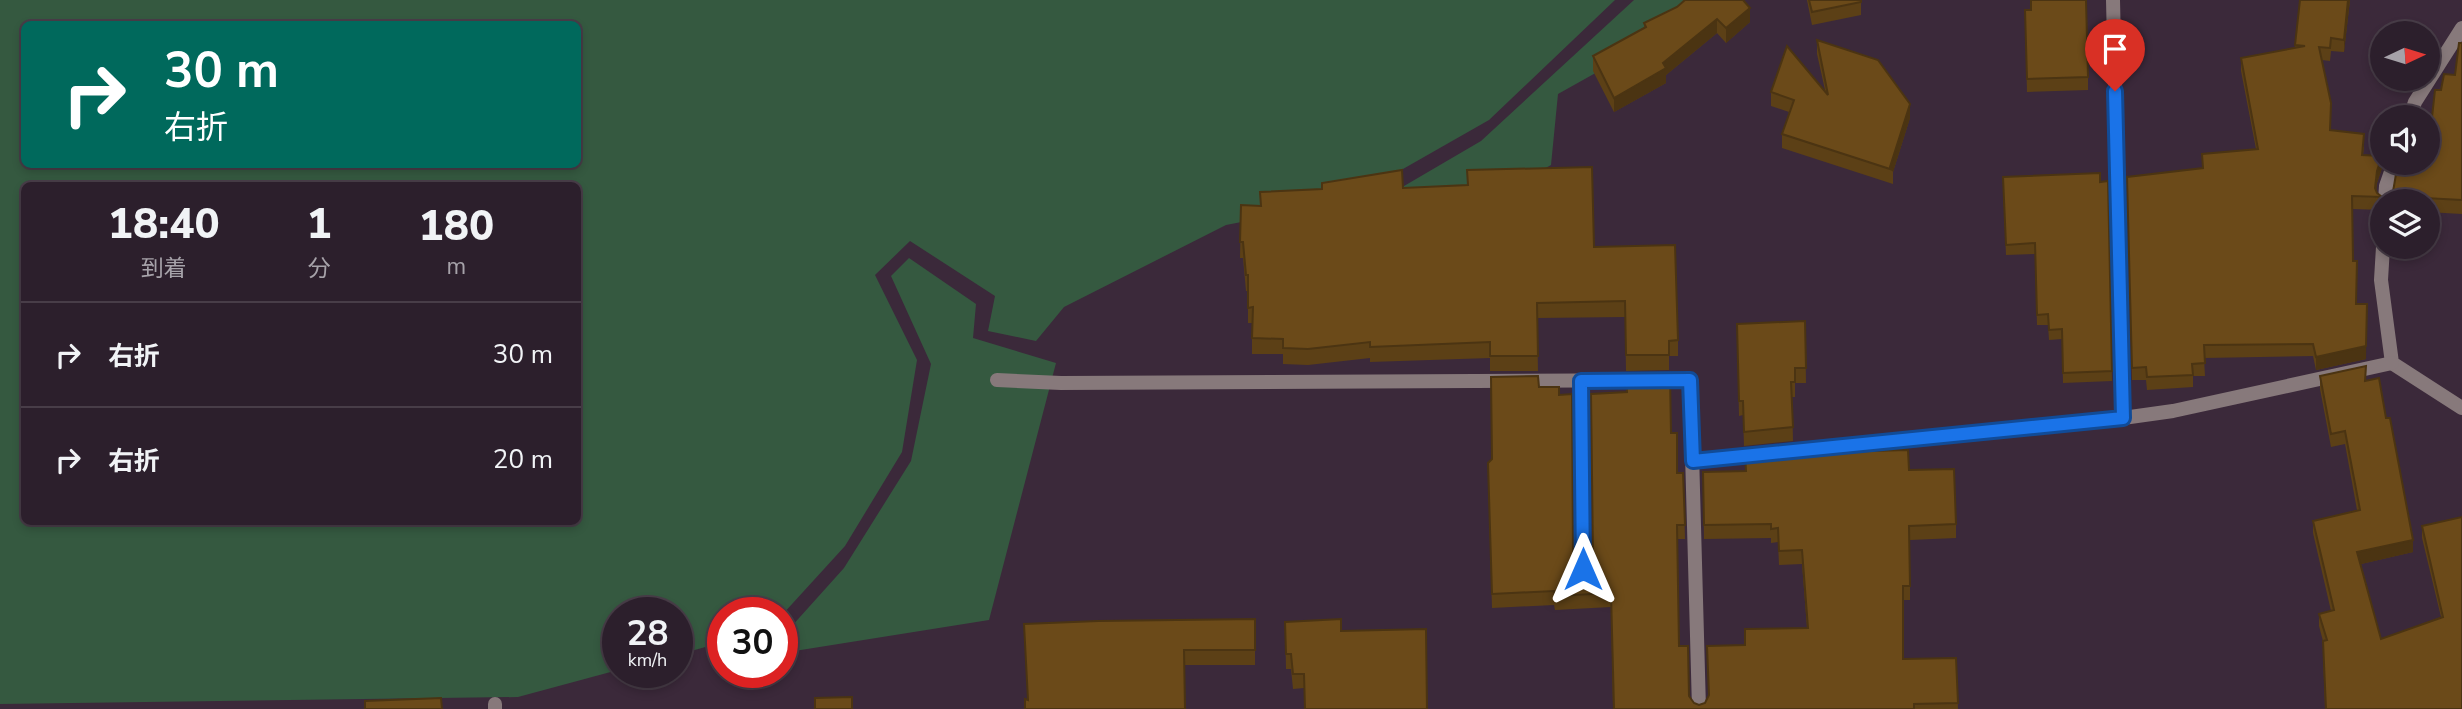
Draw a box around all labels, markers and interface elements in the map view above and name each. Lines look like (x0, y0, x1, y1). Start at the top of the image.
pin (2085, 19, 2145, 91)
north arrow (2370, 21, 2440, 91)
map controls (2370, 21, 2440, 259)
icon: arrive (2096, 30, 2134, 68)
text: 30 m (164, 37, 279, 104)
icon: right (49, 49, 140, 140)
button: sound (2370, 105, 2440, 175)
text: 右折 (164, 106, 228, 149)
button: layers (2370, 189, 2440, 259)
text: 18:40 (108, 196, 220, 253)
text: 1 (306, 196, 332, 253)
text: 180 (419, 198, 494, 255)
text: m (446, 251, 466, 282)
text: 到着 (141, 253, 187, 284)
text: 分 (308, 253, 331, 284)
icon: right (49, 336, 87, 374)
text: 30 m (493, 337, 553, 372)
text: 右折 (108, 339, 160, 374)
icon: right (49, 441, 87, 479)
text: 20 m (493, 442, 553, 477)
text: 右折 (108, 444, 160, 479)
position arrow (1546, 532, 1620, 606)
speed limit sign: 30 (707, 597, 798, 688)
text: 28 (626, 610, 669, 657)
text: km/h (628, 648, 667, 672)

